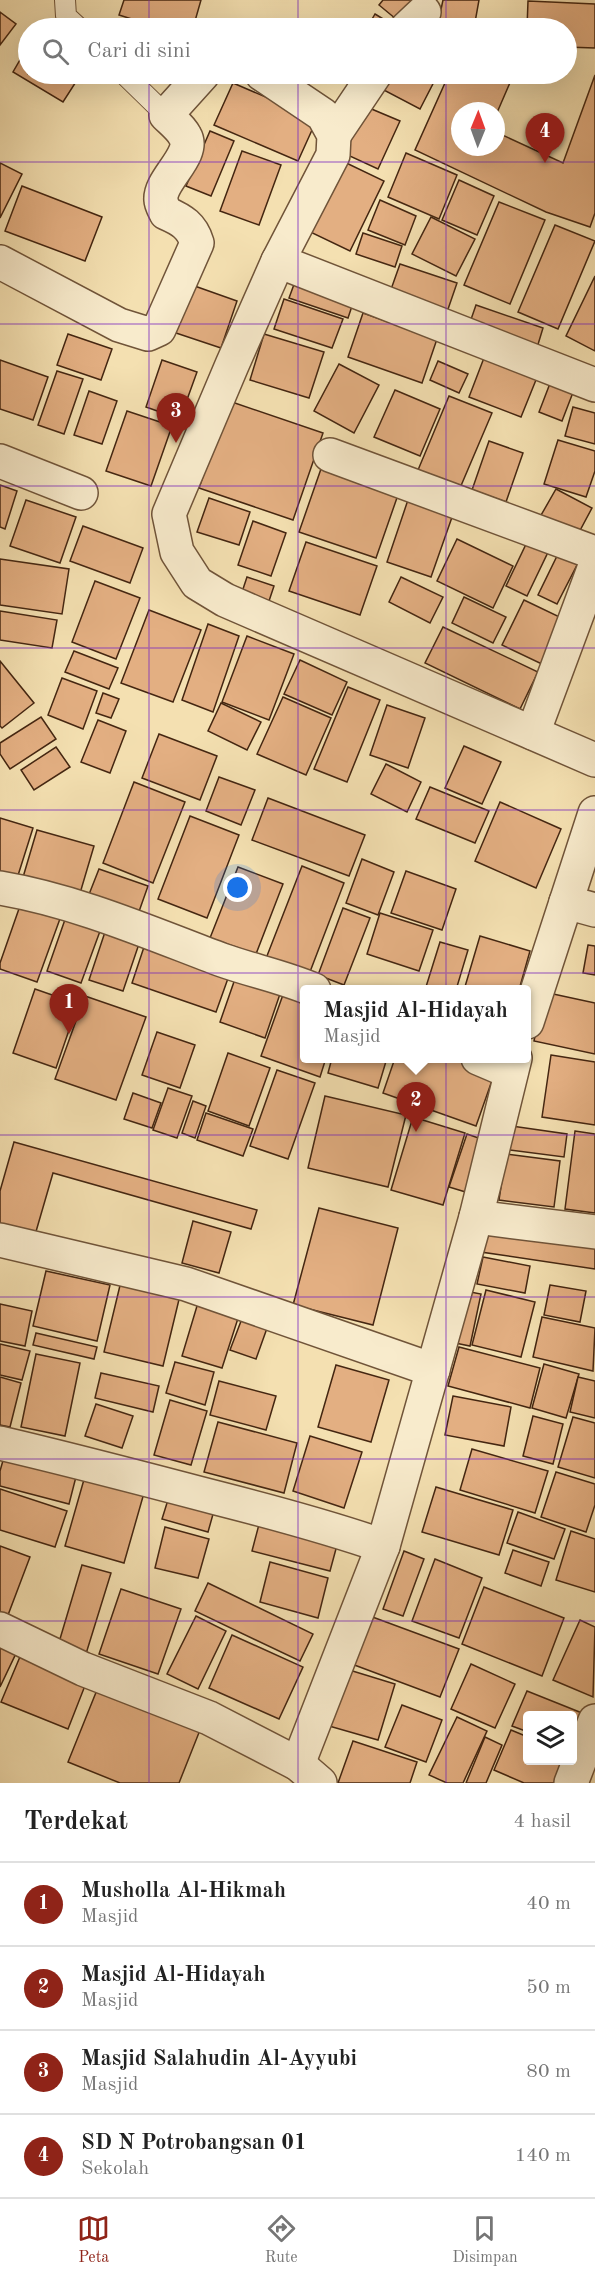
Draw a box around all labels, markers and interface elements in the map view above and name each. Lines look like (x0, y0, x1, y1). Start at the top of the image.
search box (18, 18, 577, 84)
icon: search (39, 35, 72, 68)
text: Cari di sini (87, 40, 191, 62)
north arrow (451, 102, 505, 156)
pin: 4 (526, 114, 564, 163)
pin: 3 (156, 394, 195, 443)
your location (223, 873, 252, 902)
pin: 1 (50, 984, 88, 1034)
popup (300, 985, 531, 1063)
text: Masjid Al-Hidayah (323, 1000, 508, 1022)
text: Masjid (323, 1027, 381, 1047)
pin: 2 (396, 1082, 436, 1132)
map controls (523, 1711, 577, 1765)
button: layers (523, 1711, 577, 1765)
text: Terdekat (24, 1809, 128, 1835)
text: 4 hasil (514, 1812, 571, 1832)
text: Musholla Al-Hikmah (81, 1880, 286, 1902)
text: 1 (38, 1894, 49, 1914)
text: 40 m (526, 1894, 571, 1914)
text: Masjid (81, 1907, 139, 1927)
text: Masjid Al-Hidayah (81, 1964, 266, 1986)
text: 2 (38, 1978, 49, 1998)
text: 50 m (526, 1978, 571, 1998)
text: Masjid (81, 1991, 139, 2011)
text: Masjid Salahudin Al-Ayyubi (81, 2048, 357, 2070)
text: 3 (38, 2062, 49, 2082)
text: 80 m (526, 2062, 571, 2082)
text: Masjid (81, 2075, 139, 2095)
text: SD N Potrobangsan 01 (81, 2132, 307, 2154)
text: 4 (38, 2146, 49, 2166)
text: 140 m (515, 2146, 571, 2166)
text: Sekolah (81, 2159, 149, 2179)
tab: Peta (77, 2212, 110, 2268)
tab: Rute (265, 2212, 298, 2268)
tab: Disimpan (452, 2212, 518, 2268)

